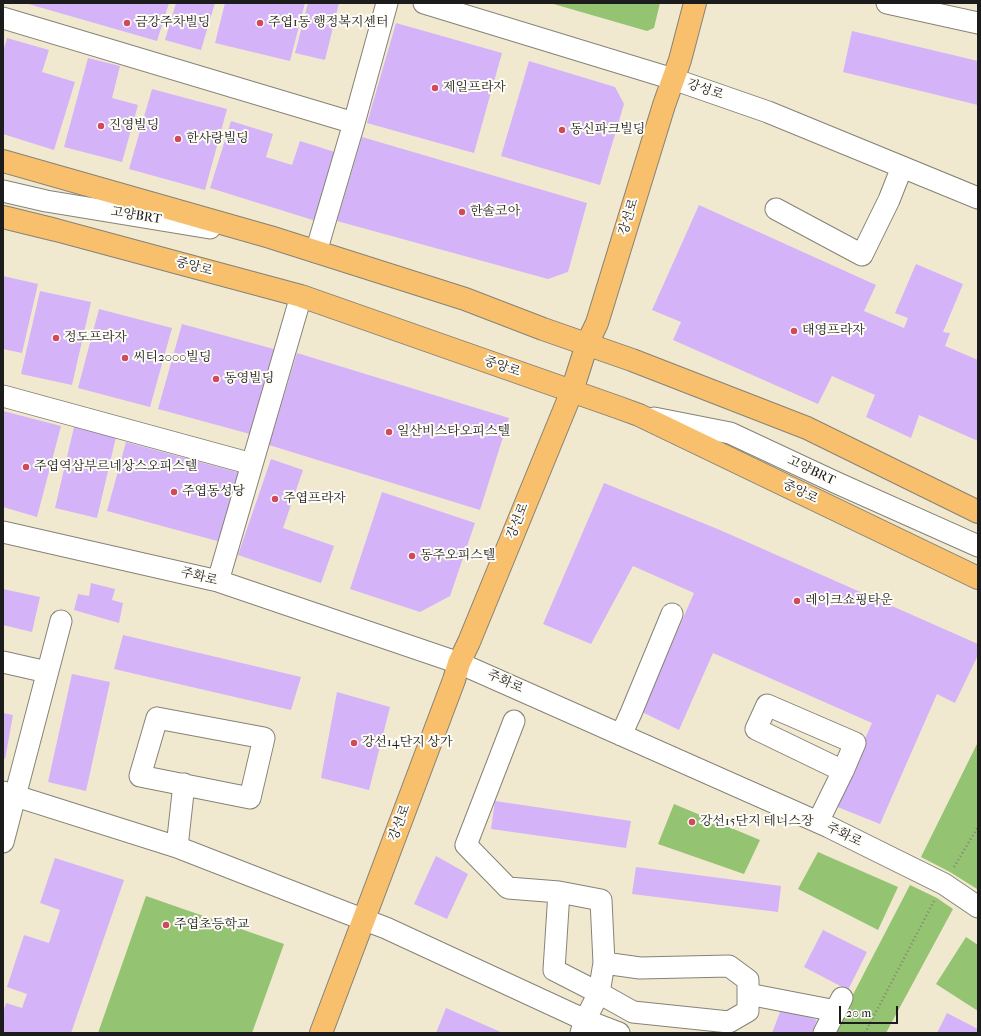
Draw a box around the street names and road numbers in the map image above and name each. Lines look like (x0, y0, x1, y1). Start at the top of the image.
street label: 강성로 (685, 76, 725, 104)
street label: 강선로 (616, 197, 642, 237)
street label: 고양BRT (109, 204, 163, 228)
street label: 중앙로 (174, 255, 214, 279)
street label: 중앙로 (482, 353, 522, 381)
street label: 고양BRT (784, 453, 838, 489)
street label: 중앙로 (780, 477, 820, 507)
street label: 강선로 (504, 501, 532, 541)
street label: 주화로 (179, 565, 219, 589)
street label: 주화로 (485, 667, 525, 697)
street label: 강선로 (386, 803, 414, 843)
street label: 주화로 (824, 820, 864, 850)

